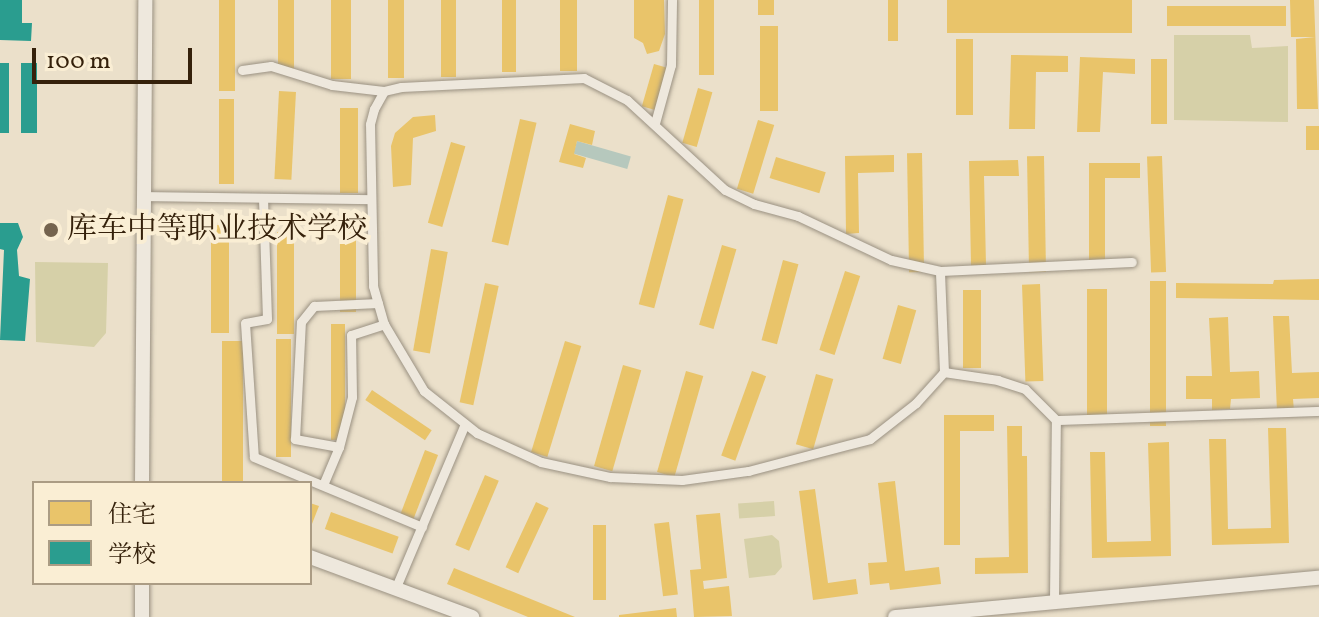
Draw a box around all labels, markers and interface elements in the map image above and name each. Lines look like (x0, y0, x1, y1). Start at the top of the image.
scale bar (36, 32, 196, 82)
text: 100 m (46, 45, 111, 79)
place label: 库车中等职业技术学校 (67, 212, 367, 248)
marker: 库车中等职业技术学校 (42, 221, 60, 239)
legend (32, 481, 312, 585)
text: 住宅 (108, 499, 156, 533)
text: 学校 (108, 539, 156, 573)

